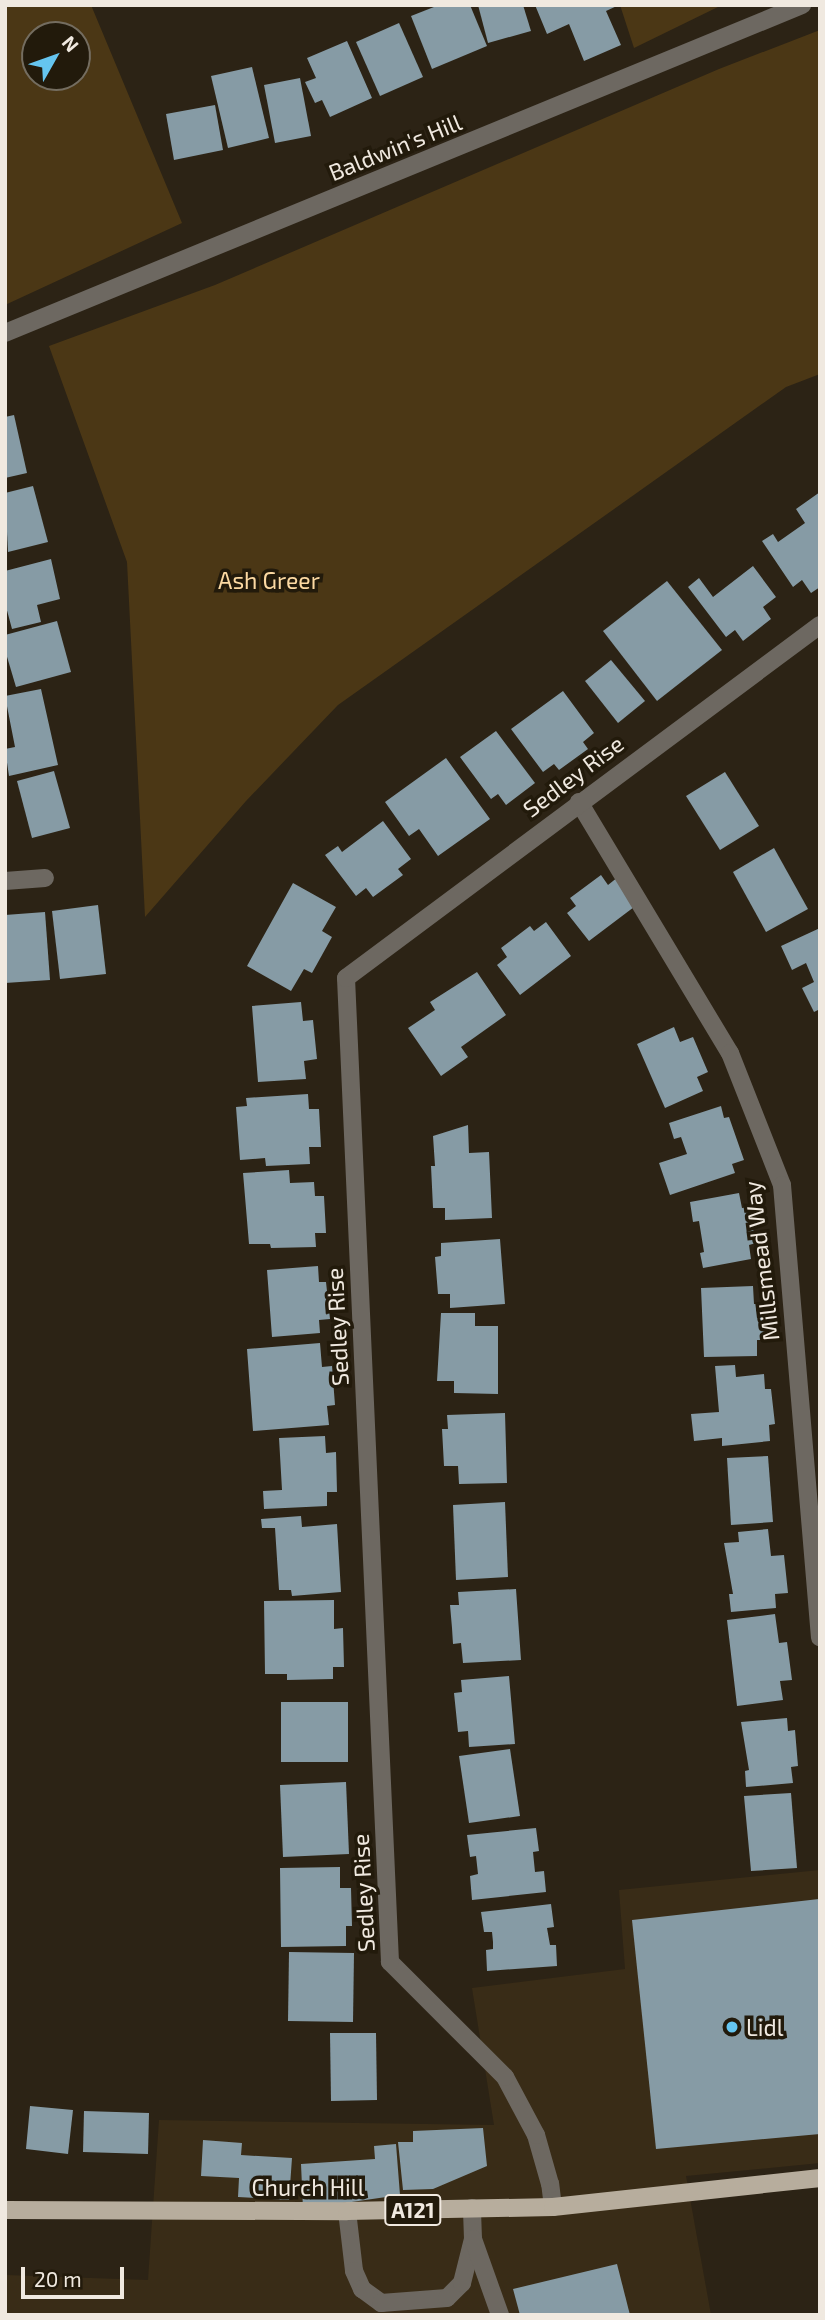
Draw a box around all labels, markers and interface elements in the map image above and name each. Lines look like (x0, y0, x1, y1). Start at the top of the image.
north arrow (21, 21, 91, 91)
text: N (58, 31, 84, 56)
street label: Baldwin's Hill (324, 108, 466, 186)
park label: Ash Greer (218, 566, 320, 594)
street label: Sedley Rise (517, 729, 629, 823)
street label: Millsmead Way (737, 1179, 785, 1343)
street label: Sedley Rise (320, 1267, 354, 1387)
street label: Sedley Rise (346, 1833, 380, 1953)
place label: Lidl (746, 2013, 784, 2041)
marker: Lidl (724, 2019, 740, 2035)
street label: Church Hill (252, 2173, 364, 2201)
road number: A121 (383, 2192, 443, 2228)
scale bar (24, 2254, 128, 2298)
text: 20 m (34, 2266, 82, 2291)

